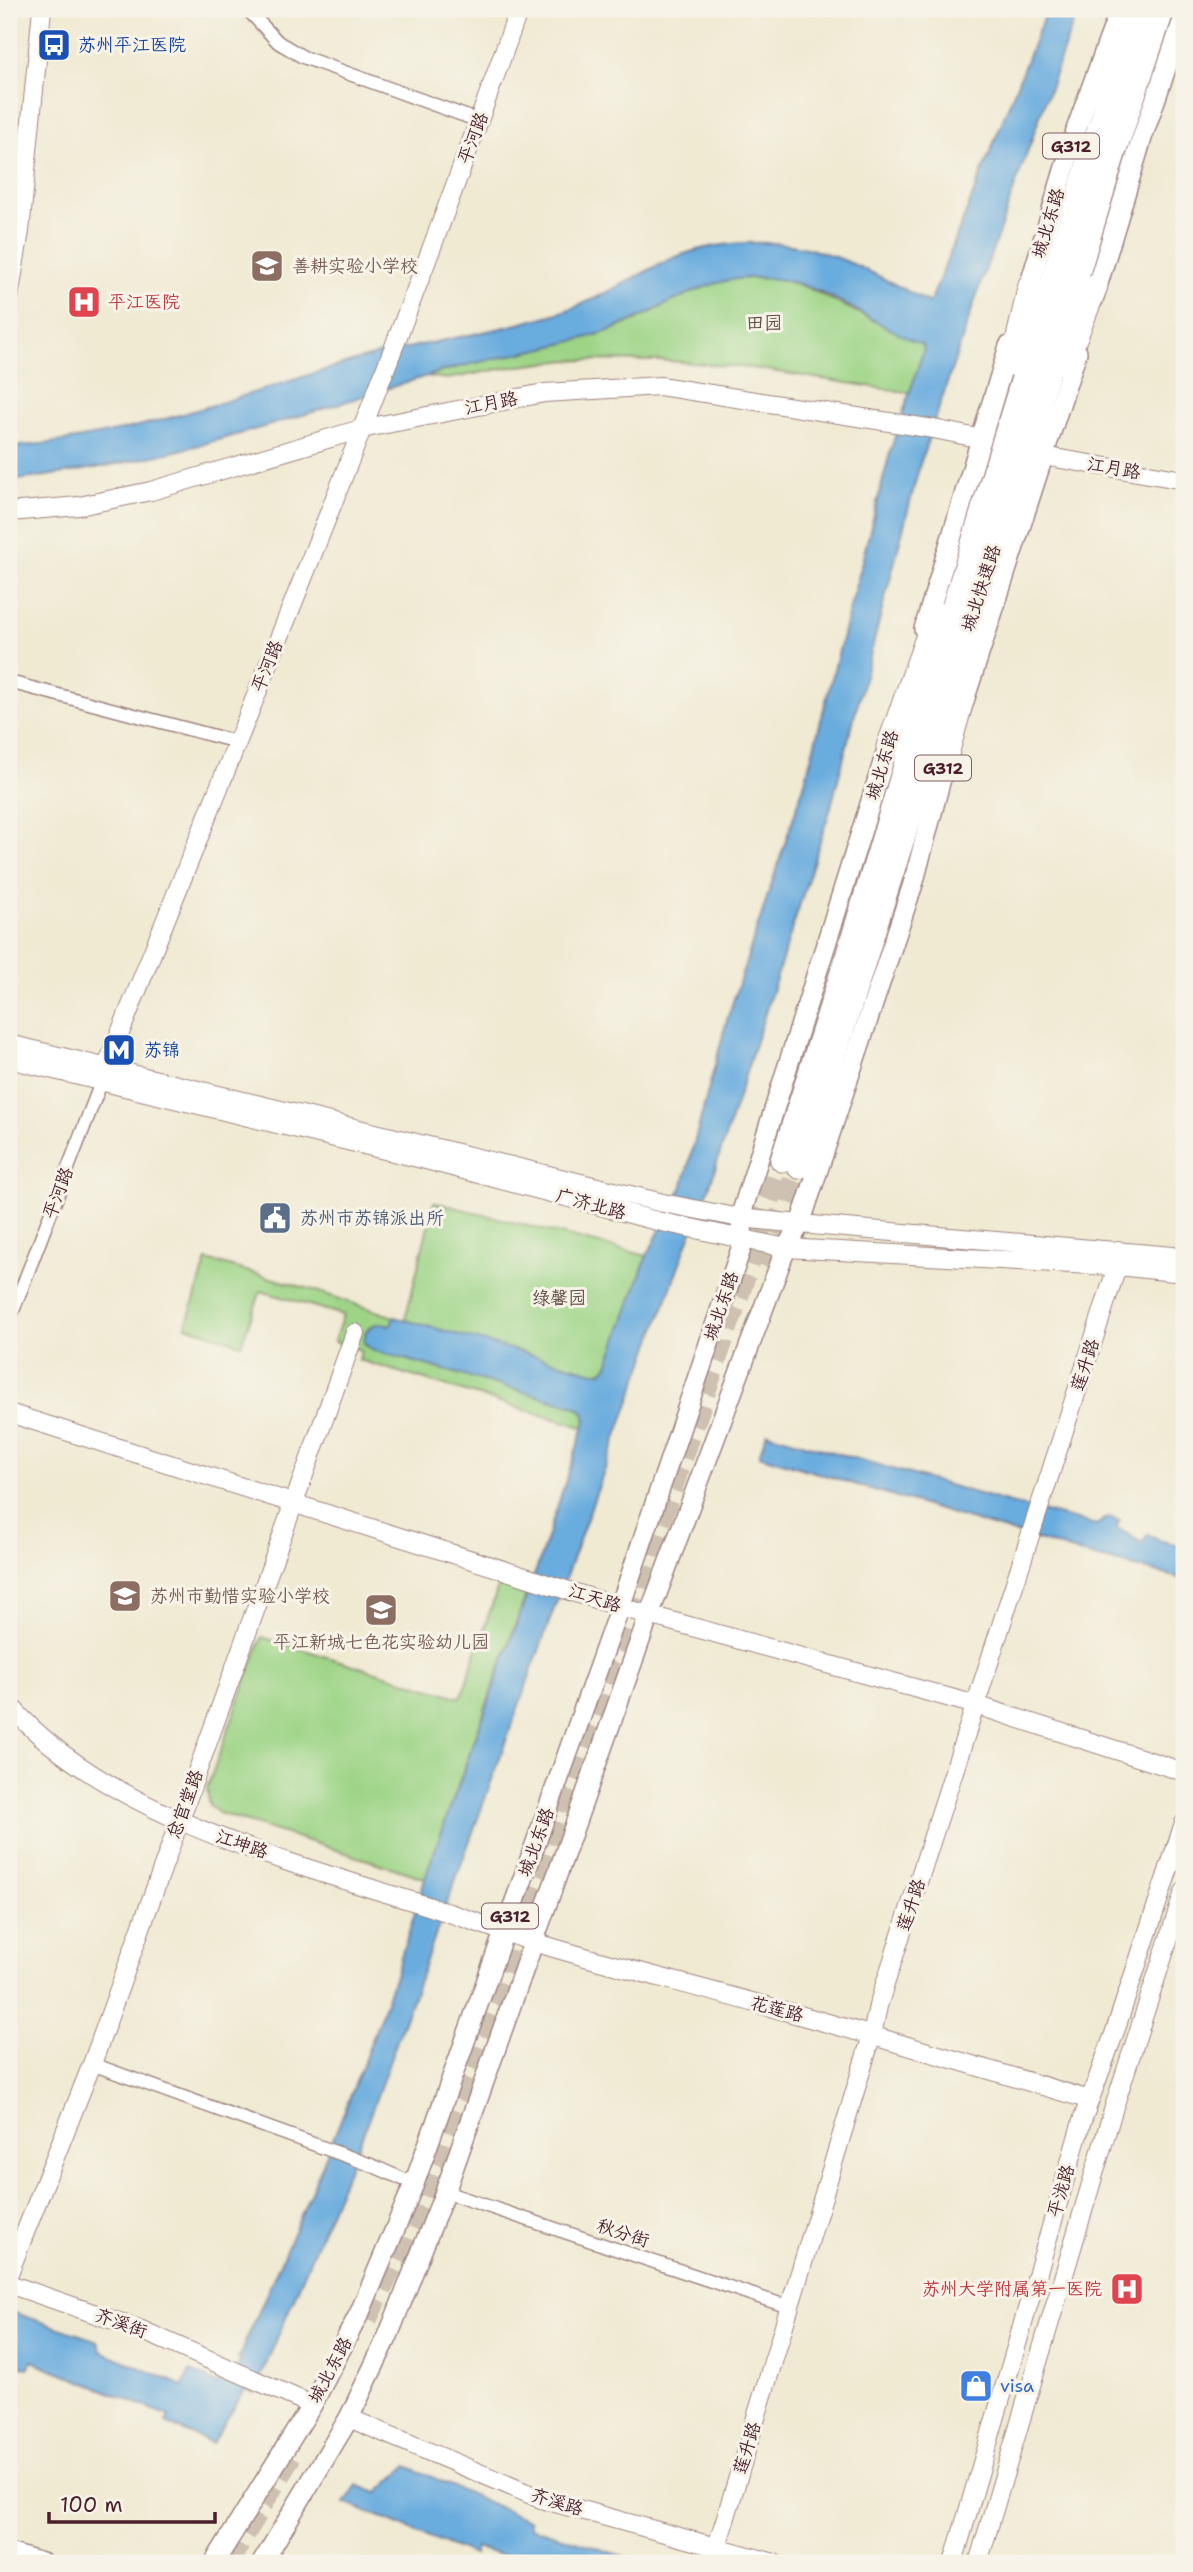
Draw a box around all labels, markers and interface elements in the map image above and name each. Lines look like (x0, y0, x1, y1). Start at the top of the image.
bus stop icon: 苏州平江医院 (35, 26, 73, 64)
place label: 苏州平江医院 (78, 33, 186, 57)
street label: 平河路 (452, 108, 494, 168)
road number: G312 (1043, 134, 1099, 158)
street label: 城北东路 (1026, 185, 1070, 261)
school or university icon: 善耕实验小学校 (248, 247, 286, 285)
place label: 善耕实验小学校 (292, 254, 418, 278)
hospital icon: 平江医院 (65, 283, 103, 321)
place label: 平江医院 (108, 290, 180, 314)
park label: 田园 (746, 311, 782, 335)
street label: 江月路 (462, 386, 520, 420)
street label: 江月路 (1085, 451, 1143, 485)
street label: 城北快速路 (956, 541, 1006, 635)
street label: 平河路 (246, 636, 288, 696)
street label: 城北东路 (860, 727, 904, 803)
road number: G312 (915, 755, 971, 780)
metro station icon: 苏锦 (100, 1031, 138, 1069)
place label: 苏锦 (144, 1038, 180, 1062)
street label: 平河路 (37, 1163, 79, 1223)
street label: 广济北路 (553, 1183, 629, 1225)
public building icon: 苏州市苏锦派出所 (256, 1199, 294, 1237)
place label: 苏州市苏锦派出所 (300, 1206, 444, 1230)
street label: 城北东路 (698, 1268, 744, 1344)
park label: 绿馨园 (532, 1286, 586, 1310)
street label: 莲升路 (1065, 1336, 1105, 1394)
school or university icon: 苏州市勤惜实验小学校 (106, 1577, 144, 1615)
street label: 江天路 (566, 1578, 624, 1618)
place label: 苏州市勤惜实验小学校 (150, 1584, 330, 1608)
school or university icon: 平江新城七色花实验幼儿园 (362, 1591, 400, 1629)
place label: 平江新城七色花实验幼儿园 (273, 1630, 489, 1654)
street label: 总官堂路 (161, 1766, 209, 1842)
street label: 城北东路 (512, 1804, 560, 1880)
street label: 江坤路 (213, 1824, 271, 1864)
street label: 莲升路 (891, 1876, 931, 1934)
road number: G312 (482, 1904, 538, 1928)
street label: 花莲路 (748, 1990, 806, 2028)
street label: 平泷路 (1042, 2162, 1080, 2220)
street label: 秋分街 (594, 2213, 652, 2253)
hospital icon: 苏州大学附属第一医院 (1108, 2270, 1146, 2308)
place label: 苏州大学附属第一医院 (922, 2277, 1102, 2301)
street label: 齐溪街 (92, 2302, 150, 2344)
street label: 城北东路 (303, 2333, 357, 2407)
shop icon: visa (957, 2367, 995, 2405)
place label: visa (1000, 2374, 1034, 2398)
street label: 莲升路 (728, 2419, 766, 2477)
scale bar (49, 2481, 215, 2525)
street label: 齐溪路 (528, 2483, 586, 2521)
text: 100 m (60, 2491, 123, 2519)

